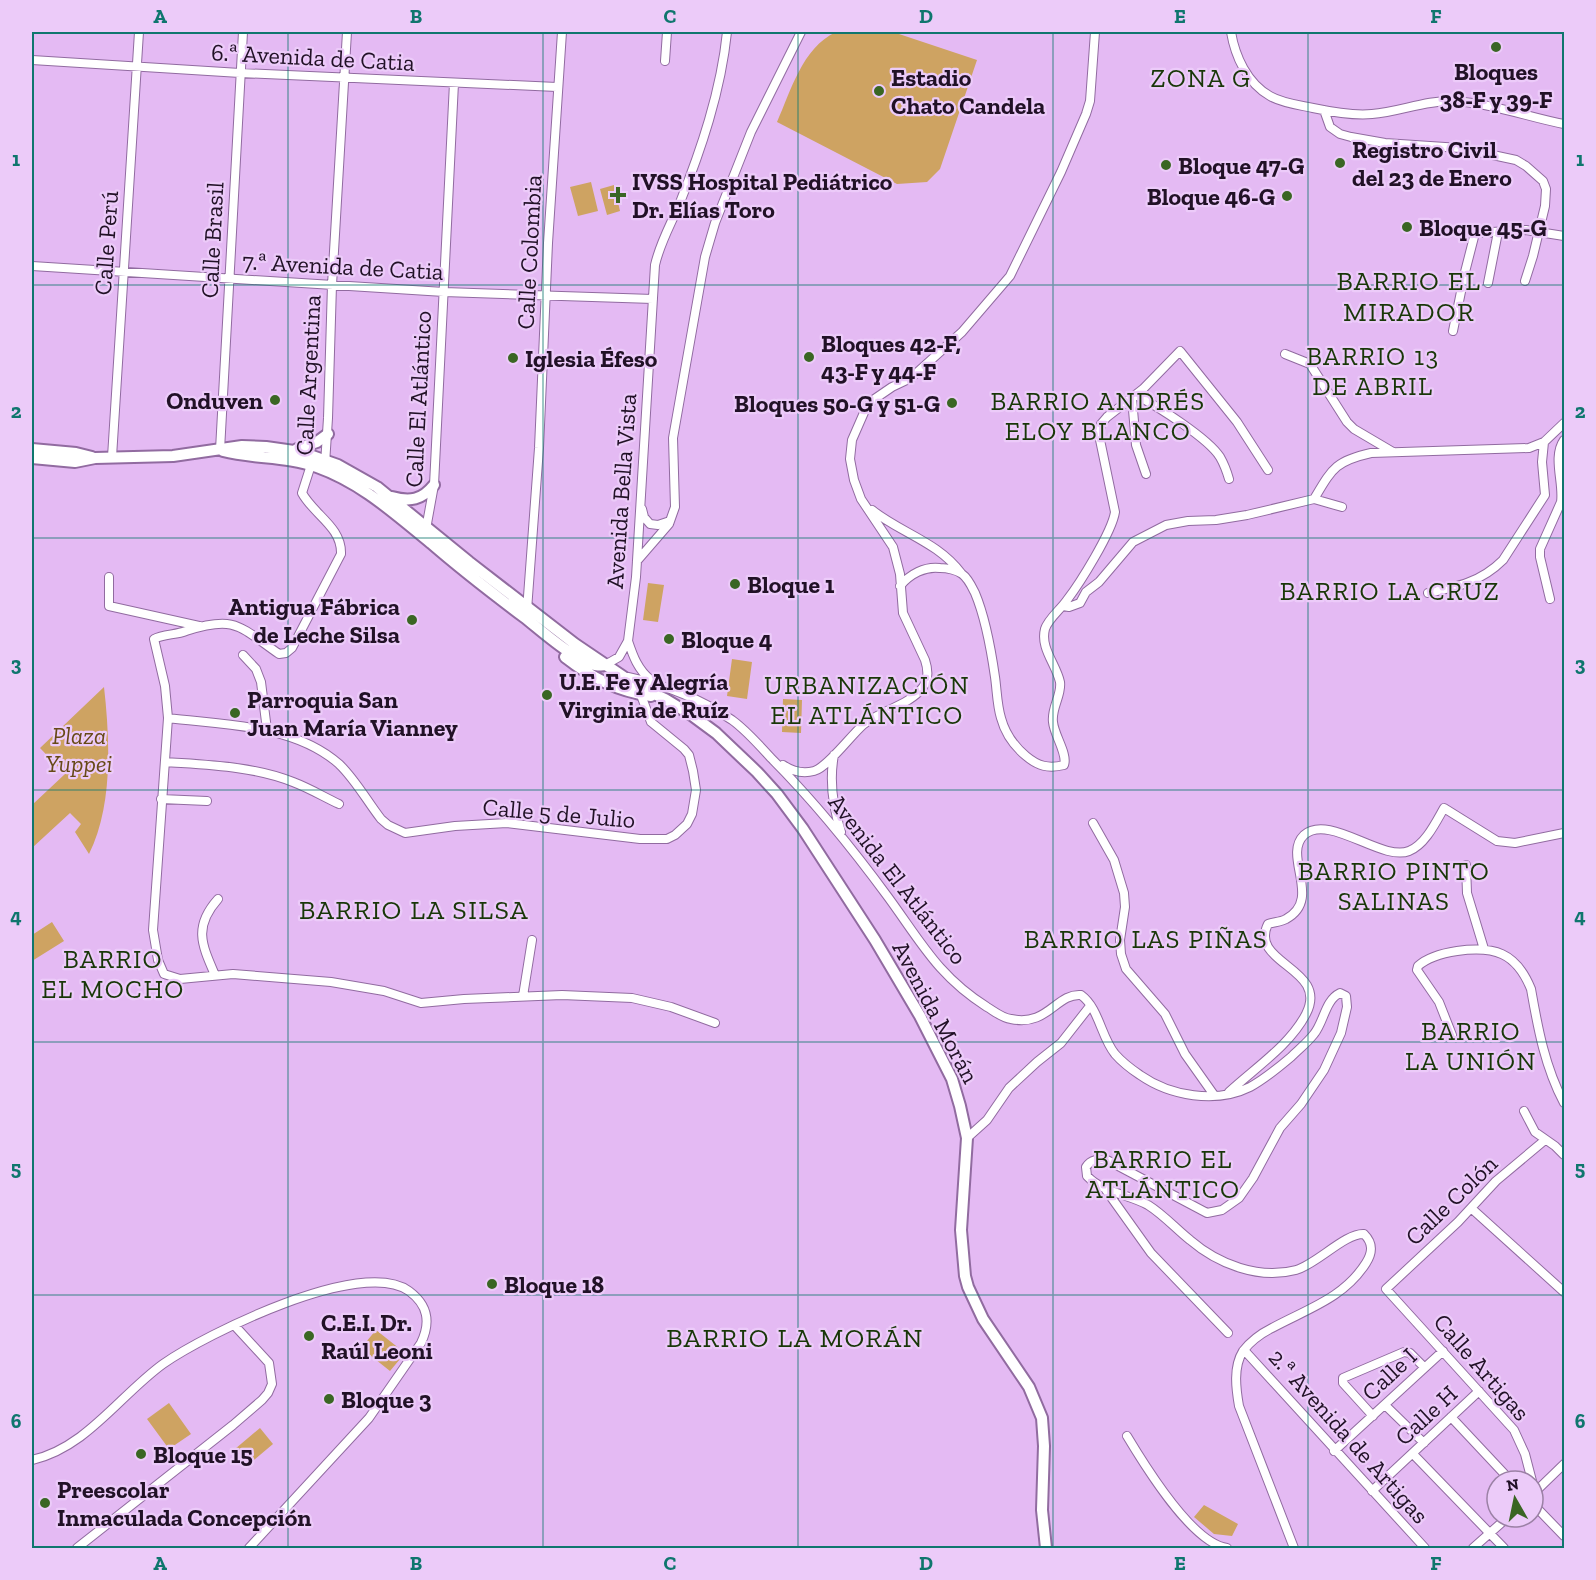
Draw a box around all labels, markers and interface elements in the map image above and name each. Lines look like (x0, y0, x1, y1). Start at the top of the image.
text: A (153, 4, 167, 28)
text: B (410, 4, 422, 28)
text: C (664, 4, 677, 28)
text: D (919, 4, 933, 28)
text: E (1174, 4, 1186, 28)
text: F (1430, 4, 1442, 28)
street label: 6.ª Avenida de Catia (211, 37, 416, 77)
marker: Bloques 38-F y 39-F (1489, 40, 1503, 54)
place label: Bloques 38-F y 39-F (1439, 57, 1553, 114)
district label: ZONA G (1150, 62, 1252, 94)
place label: Estadio Chato Candela (891, 63, 1045, 120)
marker: Estadio Chato Candela (872, 84, 886, 98)
place label: Registro Civil del 23 de Enero (1352, 135, 1512, 192)
text: 1 (12, 147, 20, 171)
text: 1 (1576, 147, 1584, 171)
place label: Bloque 47-G (1178, 151, 1304, 180)
marker: Registro Civil del 23 de Enero (1333, 156, 1347, 170)
marker: Bloque 47-G (1159, 158, 1173, 172)
place label: IVSS Hospital Pediátrico Dr. Elías Toro (632, 167, 893, 224)
street label: Calle Colombia (510, 173, 548, 330)
street label: Calle Brasil (194, 181, 230, 299)
place label: Bloque 46-G (1147, 182, 1275, 211)
marker: IVSS Hospital Pediátrico Dr. Elías Toro (609, 186, 627, 204)
street label: Calle Perú (88, 189, 124, 296)
marker: Bloque 46-G (1280, 189, 1294, 203)
place label: Bloque 45-G (1419, 213, 1547, 242)
marker: Bloque 45-G (1400, 220, 1414, 234)
street label: 7.ª Avenida de Catia (242, 246, 445, 286)
district label: BARRIO EL MIRADOR (1337, 265, 1481, 328)
street label: Calle Argentina (289, 294, 327, 456)
street label: Calle El Atlántico (399, 310, 437, 488)
place label: Bloques 42-F, 43-F y 44-F (821, 329, 961, 386)
district label: BARRIO 13 DE ABRIL (1306, 340, 1440, 402)
place label: Iglesia Éfeso (525, 344, 658, 373)
marker: Bloques 42-F, 43-F y 44-F (802, 350, 816, 364)
marker: Iglesia Éfeso (506, 351, 520, 365)
district label: BARRIO ANDRÉS ELOY BLANCO (990, 385, 1206, 447)
place label: Onduven (166, 386, 263, 415)
place label: Bloques 50-G y 51-G (734, 389, 940, 418)
street label: Avenida Bella Vista (600, 392, 642, 590)
marker: Onduven (268, 393, 282, 407)
marker: Bloques 50-G y 51-G (945, 396, 959, 410)
text: 2 (11, 399, 22, 423)
text: 2 (1575, 399, 1586, 423)
place label: Bloque 1 (747, 570, 835, 599)
district label: BARRIO LA CRUZ (1280, 575, 1500, 607)
marker: Bloque 1 (728, 577, 742, 591)
place label: Antigua Fábrica de Leche Silsa (228, 592, 400, 649)
marker: Antigua Fábrica de Leche Silsa (405, 613, 419, 627)
place label: Bloque 4 (681, 625, 773, 654)
marker: Bloque 4 (662, 632, 676, 646)
text: 3 (11, 652, 22, 676)
text: 3 (1575, 652, 1586, 676)
place label: U.E. Fe y Alegría Virginia de Ruíz (559, 667, 729, 724)
district label: URBANIZACIÓN EL ATLÁNTICO (764, 669, 970, 731)
place label: Parroquia San Juan María Vianney (247, 685, 458, 742)
marker: U.E. Fe y Alegría Virginia de Ruíz (540, 688, 554, 702)
marker: Parroquia San Juan María Vianney (228, 706, 242, 720)
park label: Plaza Yuppei (45, 721, 113, 778)
street label: Avenida El Atlántico (822, 788, 974, 970)
street label: Calle 5 de Julio (481, 792, 637, 834)
district label: BARRIO PINTO SALINAS (1298, 855, 1490, 917)
district label: BARRIO LA SILSA (299, 894, 529, 926)
text: 4 (10, 904, 22, 928)
text: 4 (1574, 904, 1586, 928)
district label: BARRIO LAS PIÑAS (1024, 923, 1268, 955)
street label: Avenida Morán (886, 936, 986, 1088)
district label: BARRIO EL MOCHO (41, 943, 185, 1005)
district label: BARRIO LA UNIÓN (1405, 1015, 1537, 1077)
district label: BARRIO EL ATLÁNTICO (1085, 1143, 1241, 1205)
street label: Calle Colón (1399, 1149, 1503, 1251)
text: 5 (11, 1156, 21, 1180)
text: 5 (1575, 1156, 1585, 1180)
place label: Bloque 18 (504, 1270, 604, 1299)
marker: Bloque 18 (485, 1277, 499, 1291)
place label: C.E.I. Dr. Raúl Leoni (321, 1308, 433, 1365)
street label: Calle Artigas (1428, 1308, 1536, 1426)
district label: BARRIO LA MORÁN (666, 1322, 924, 1354)
marker: C.E.I. Dr. Raúl Leoni (302, 1329, 316, 1343)
street label: Calle I (1356, 1341, 1422, 1407)
street label: 2.ª Avenida de Artigas (1263, 1343, 1435, 1529)
street label: Calle H (1389, 1379, 1463, 1451)
place label: Bloque 3 (341, 1385, 432, 1414)
marker: Bloque 3 (322, 1392, 336, 1406)
text: 6 (11, 1409, 22, 1433)
text: 6 (1575, 1409, 1586, 1433)
place label: Bloque 15 (153, 1440, 253, 1469)
marker: Bloque 15 (134, 1447, 148, 1461)
north arrow (1485, 1469, 1545, 1529)
text: N (1505, 1474, 1520, 1495)
place label: Preescolar Inmaculada Concepción (57, 1475, 311, 1532)
marker: Preescolar Inmaculada Concepción (38, 1496, 52, 1510)
text: A (153, 1551, 167, 1575)
text: B (410, 1551, 422, 1575)
text: C (664, 1551, 677, 1575)
text: D (919, 1551, 933, 1575)
text: E (1174, 1551, 1186, 1575)
text: F (1430, 1551, 1442, 1575)

